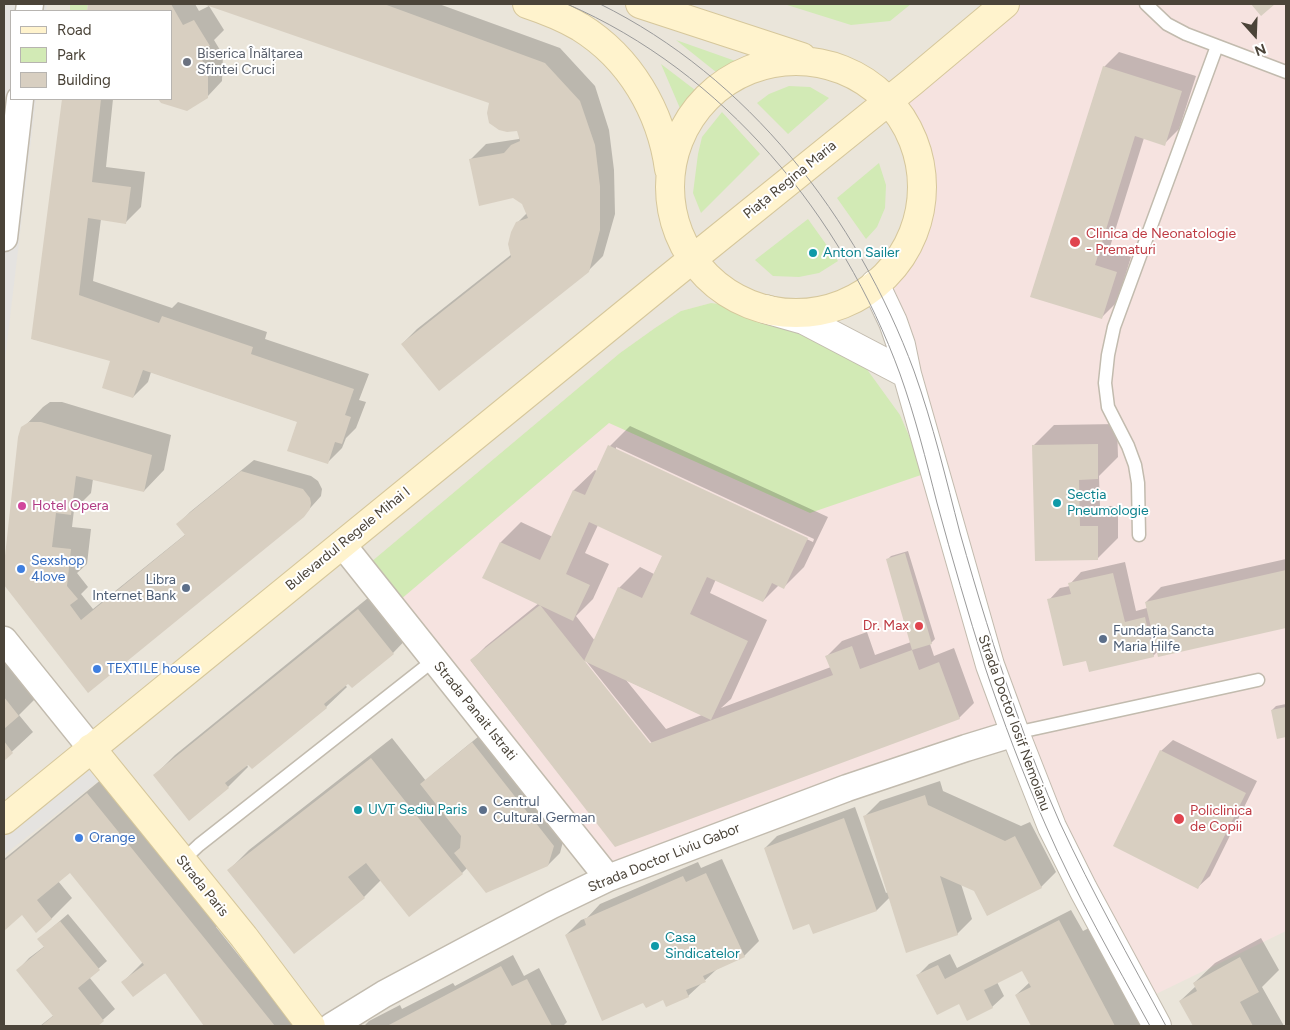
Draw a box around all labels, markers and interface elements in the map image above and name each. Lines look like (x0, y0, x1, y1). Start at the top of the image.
legend (10, 10, 172, 100)
north arrow (1230, 10, 1280, 60)
text: Road (57, 21, 92, 39)
text: N (1252, 40, 1268, 59)
text: Park (57, 46, 86, 64)
place label: Biserica Înălțarea Sfintei Cruci (197, 46, 303, 78)
marker: Biserica Înălțarea Sfintei Cruci (181, 56, 193, 68)
text: Building (57, 71, 111, 89)
street label: Piața Regina Maria (740, 137, 840, 223)
place label: Clinica de Neonatologie - Prematuri (1086, 226, 1236, 258)
marker: Clinica de Neonatologie - Prematuri (1068, 235, 1082, 249)
place label: Anton Sailer (823, 245, 899, 261)
marker: Anton Sailer (807, 247, 819, 259)
street label: Bulevardul Regele Mihai I (282, 484, 414, 594)
place label: Secția Pneumologie (1067, 487, 1149, 520)
marker: Secția Pneumologie (1051, 497, 1063, 509)
place label: Hotel Opera (32, 498, 109, 514)
marker: Hotel Opera (16, 500, 28, 512)
place label: Sexshop 4love (31, 553, 85, 586)
marker: Sexshop 4love (15, 563, 27, 575)
place label: Libra Internet Bank (92, 572, 176, 604)
marker: Libra Internet Bank (180, 582, 192, 594)
place label: Dr. Max (863, 618, 909, 634)
marker: Dr. Max (913, 620, 925, 632)
place label: Fundația Sancta Maria Hilfe (1113, 623, 1214, 656)
street label: Strada Doctor Iosif Nemoianu (974, 633, 1054, 813)
marker: Fundația Sancta Maria Hilfe (1097, 633, 1109, 645)
street label: Strada Panait Istrati (430, 658, 520, 764)
place label: TEXTILE house (107, 661, 200, 677)
marker: TEXTILE house (91, 663, 103, 675)
place label: Centrul Cultural German (493, 794, 595, 826)
place label: UVT Sediu Paris (368, 802, 467, 818)
place label: Policlinica de Copii (1190, 803, 1252, 836)
marker: UVT Sediu Paris (352, 804, 364, 816)
marker: Centrul Cultural German (477, 804, 489, 816)
marker: Policlinica de Copii (1172, 812, 1186, 826)
street label: Strada Doctor Liviu Gabor (585, 820, 743, 896)
place label: Orange (89, 830, 135, 846)
marker: Orange (73, 832, 85, 844)
street label: Strada Paris (172, 852, 232, 920)
place label: Casa Sindicatelor (665, 930, 740, 962)
marker: Casa Sindicatelor (649, 940, 661, 952)

